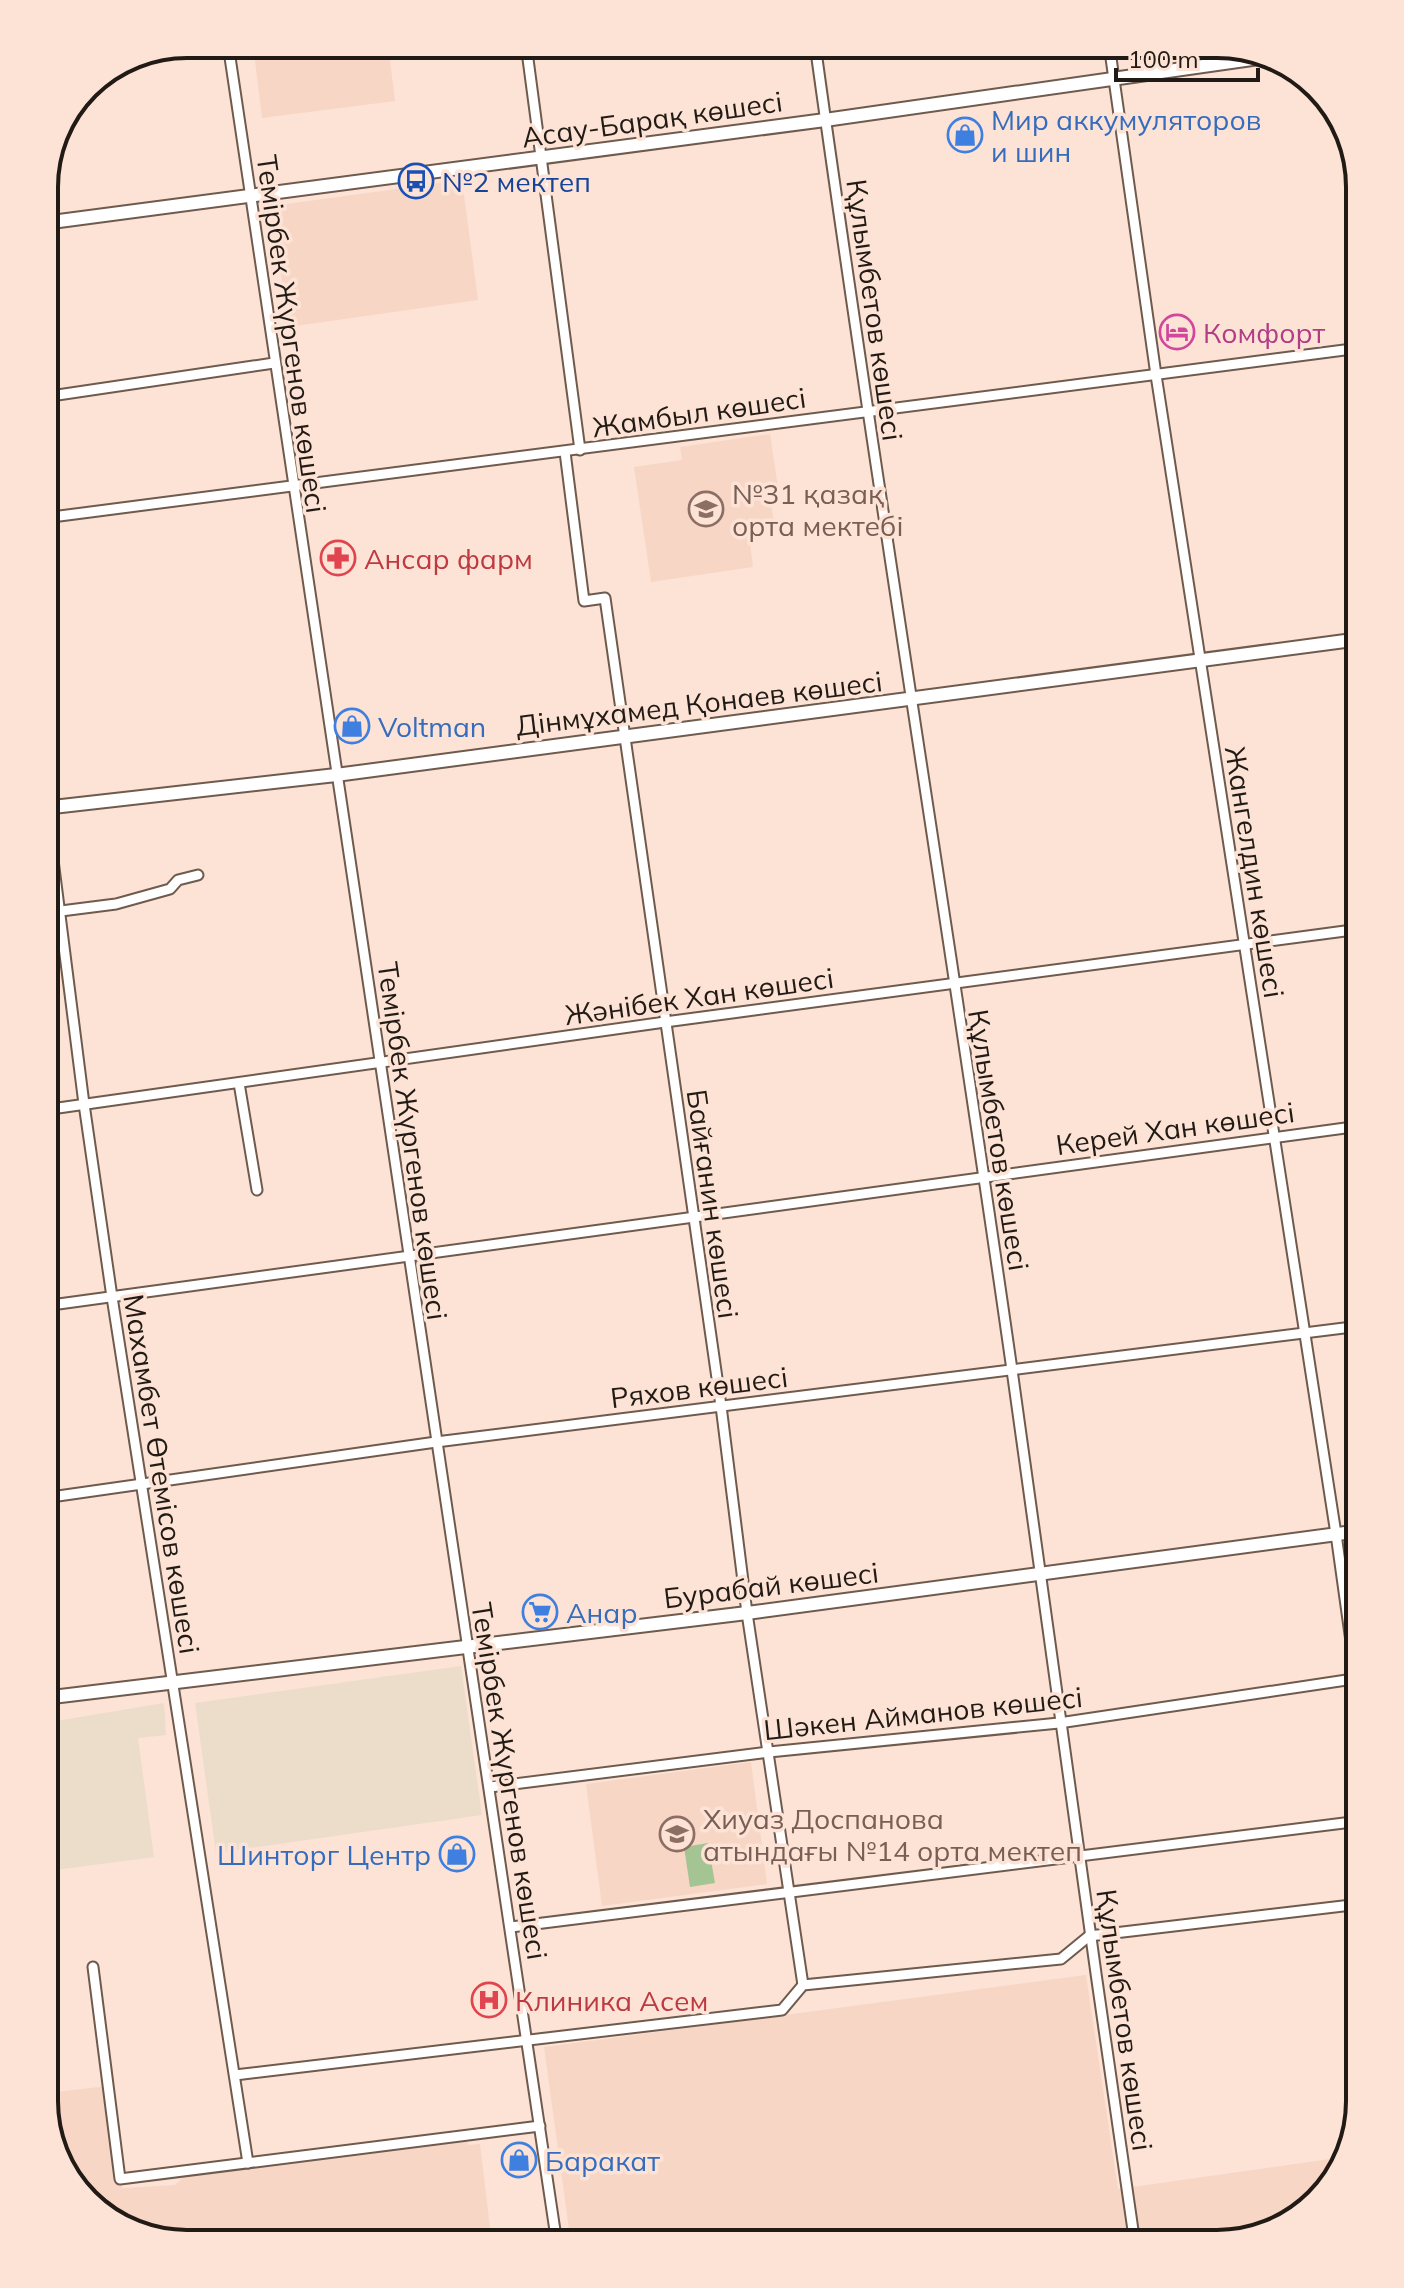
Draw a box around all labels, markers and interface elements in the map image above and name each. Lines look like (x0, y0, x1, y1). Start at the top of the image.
scale bar (1116, 32, 1258, 82)
text: 100 m (1128, 44, 1199, 74)
street label: Асау-Барақ көшесі (519, 83, 785, 155)
place label: Мир аккумуляторов и шин (991, 102, 1261, 169)
shop icon: Мир аккумуляторов и шин (946, 116, 984, 154)
street label: Темірбек Жүргенов көшесі (250, 153, 334, 515)
bus stop icon: №2 мектеп (397, 162, 435, 200)
place label: №2 мектеп (442, 164, 591, 199)
street label: Құлымбетов көшесі (839, 177, 911, 443)
hotel icon: Комфорт (1158, 313, 1196, 351)
place label: Комфорт (1203, 315, 1326, 350)
street label: Жамбыл көшесі (590, 380, 808, 444)
place label: №31 қазақ орта мектебі (732, 476, 903, 543)
school or university icon: №31 қазақ орта мектебі (687, 490, 725, 528)
pharmacy icon: Ансар фарм (319, 539, 357, 577)
place label: Ансар фарм (364, 541, 533, 576)
street label: Дінмұхамед Қонаев көшесі (514, 663, 884, 743)
shop icon: Voltman (333, 707, 371, 745)
place label: Voltman (378, 709, 486, 744)
street label: Жангелдин көшесі (1218, 743, 1292, 1001)
street label: Темірбек Жүргенов көшесі (371, 960, 455, 1322)
street label: Жәнібек Хан көшесі (562, 960, 836, 1032)
street label: Құлымбетов көшесі (961, 1007, 1037, 1273)
street label: Байғанин көшесі (680, 1087, 746, 1321)
street label: Керей Хан көшесі (1053, 1094, 1297, 1162)
street label: Махамбет Өтемісов көшесі (116, 1292, 208, 1656)
street label: Ряхов көшесі (608, 1359, 790, 1415)
street label: Бурабай көшесі (661, 1554, 881, 1616)
supermarket icon: Анар (521, 1593, 559, 1631)
place label: Анар (566, 1595, 637, 1630)
street label: Темірбек Жүргенов көшесі (464, 1600, 556, 1962)
street label: Шәкен Айманов көшесі (762, 1679, 1084, 1747)
place label: Хиуаз Доспанова атындағы №14 орта мектеп (703, 1801, 1082, 1868)
school or university icon: Хиуаз Доспанова атындағы №14 орта мектеп (658, 1815, 696, 1853)
shop icon: Шинторг Центр (438, 1835, 476, 1873)
place label: Шинторг Центр (217, 1837, 431, 1872)
street label: Құлымбетов көшесі (1089, 1887, 1161, 2153)
hospital icon: Клиника Асем (470, 1981, 508, 2019)
place label: Клиника Асем (515, 1983, 708, 2018)
shop icon: Баракат (500, 2141, 538, 2179)
place label: Баракат (545, 2143, 660, 2178)

